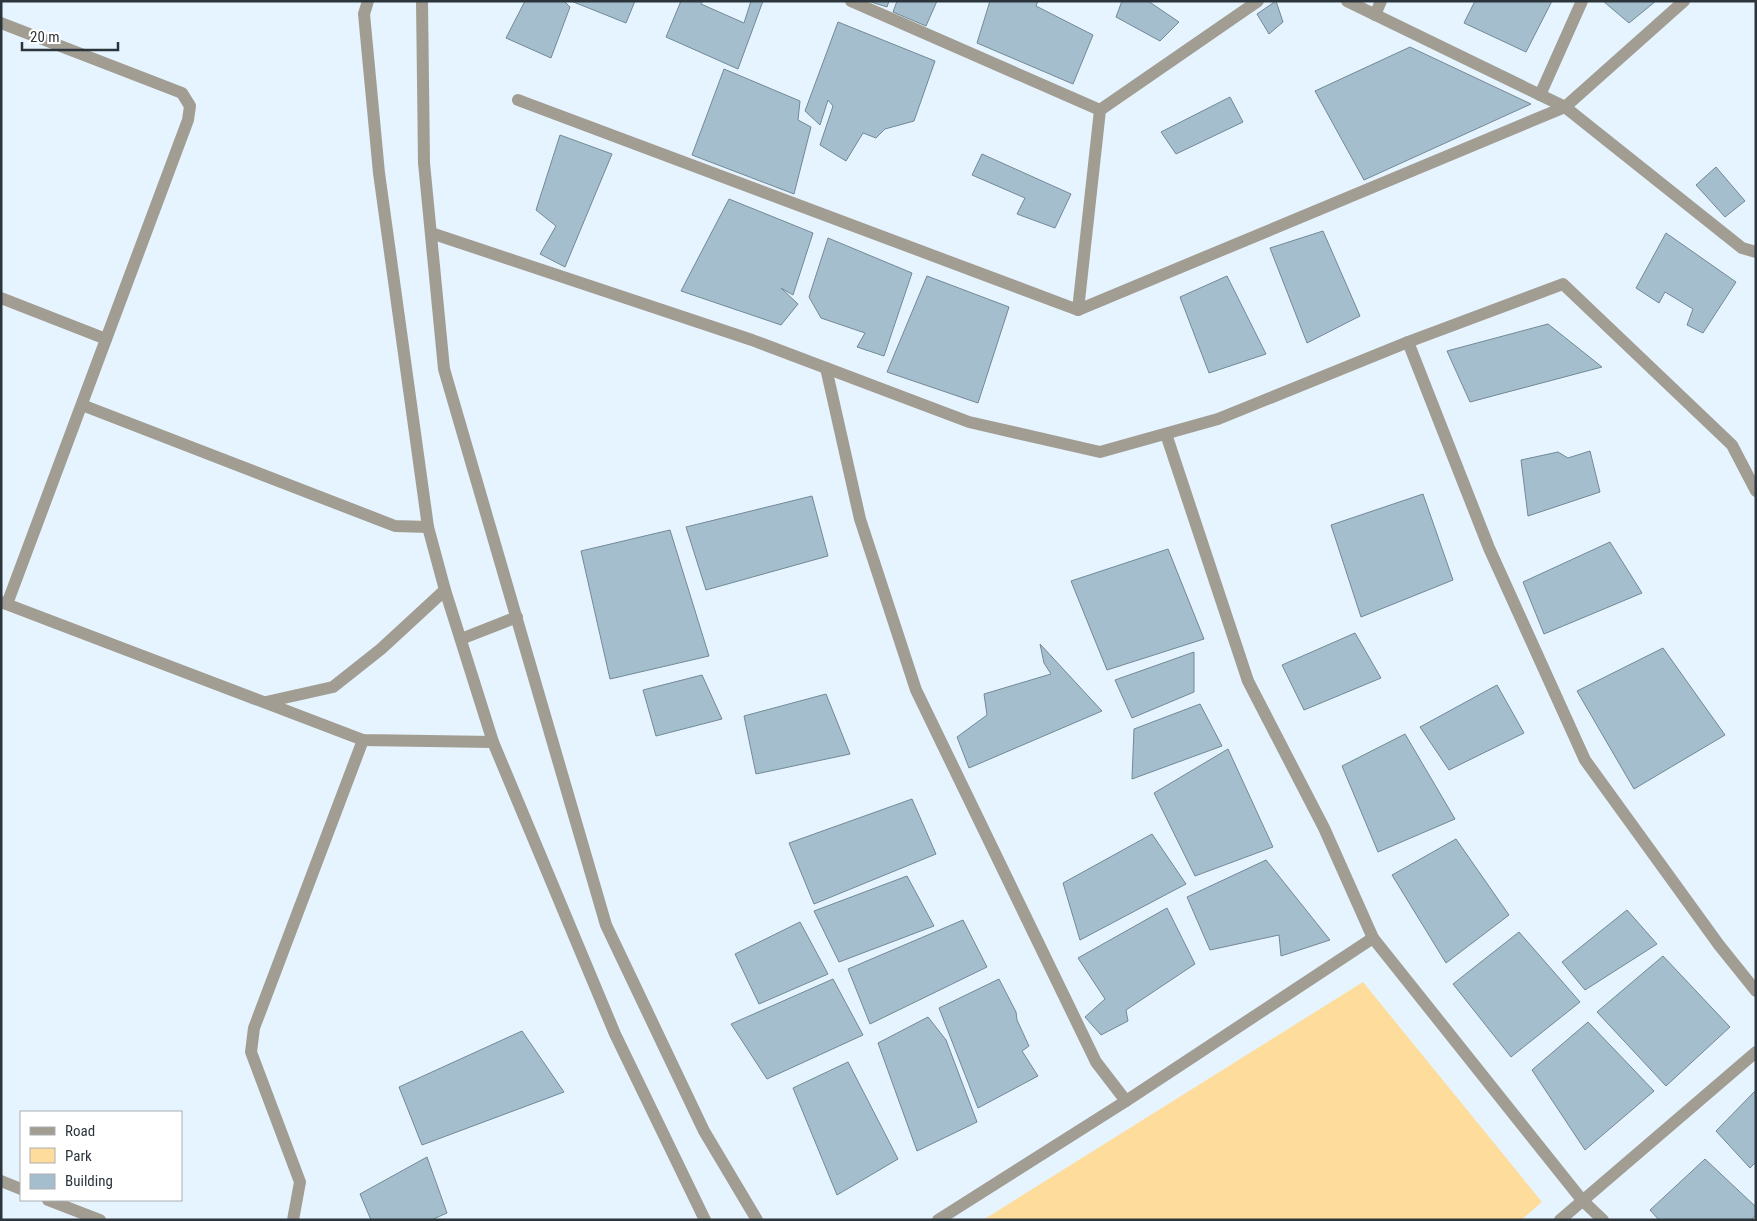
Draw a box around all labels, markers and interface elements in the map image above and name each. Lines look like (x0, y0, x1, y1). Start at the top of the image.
scale bar (22, 20, 119, 52)
text: 20 m (30, 28, 60, 46)
legend (20, 1111, 182, 1201)
text: Road (65, 1122, 95, 1140)
text: Park (65, 1147, 92, 1165)
text: Building (65, 1172, 113, 1190)

